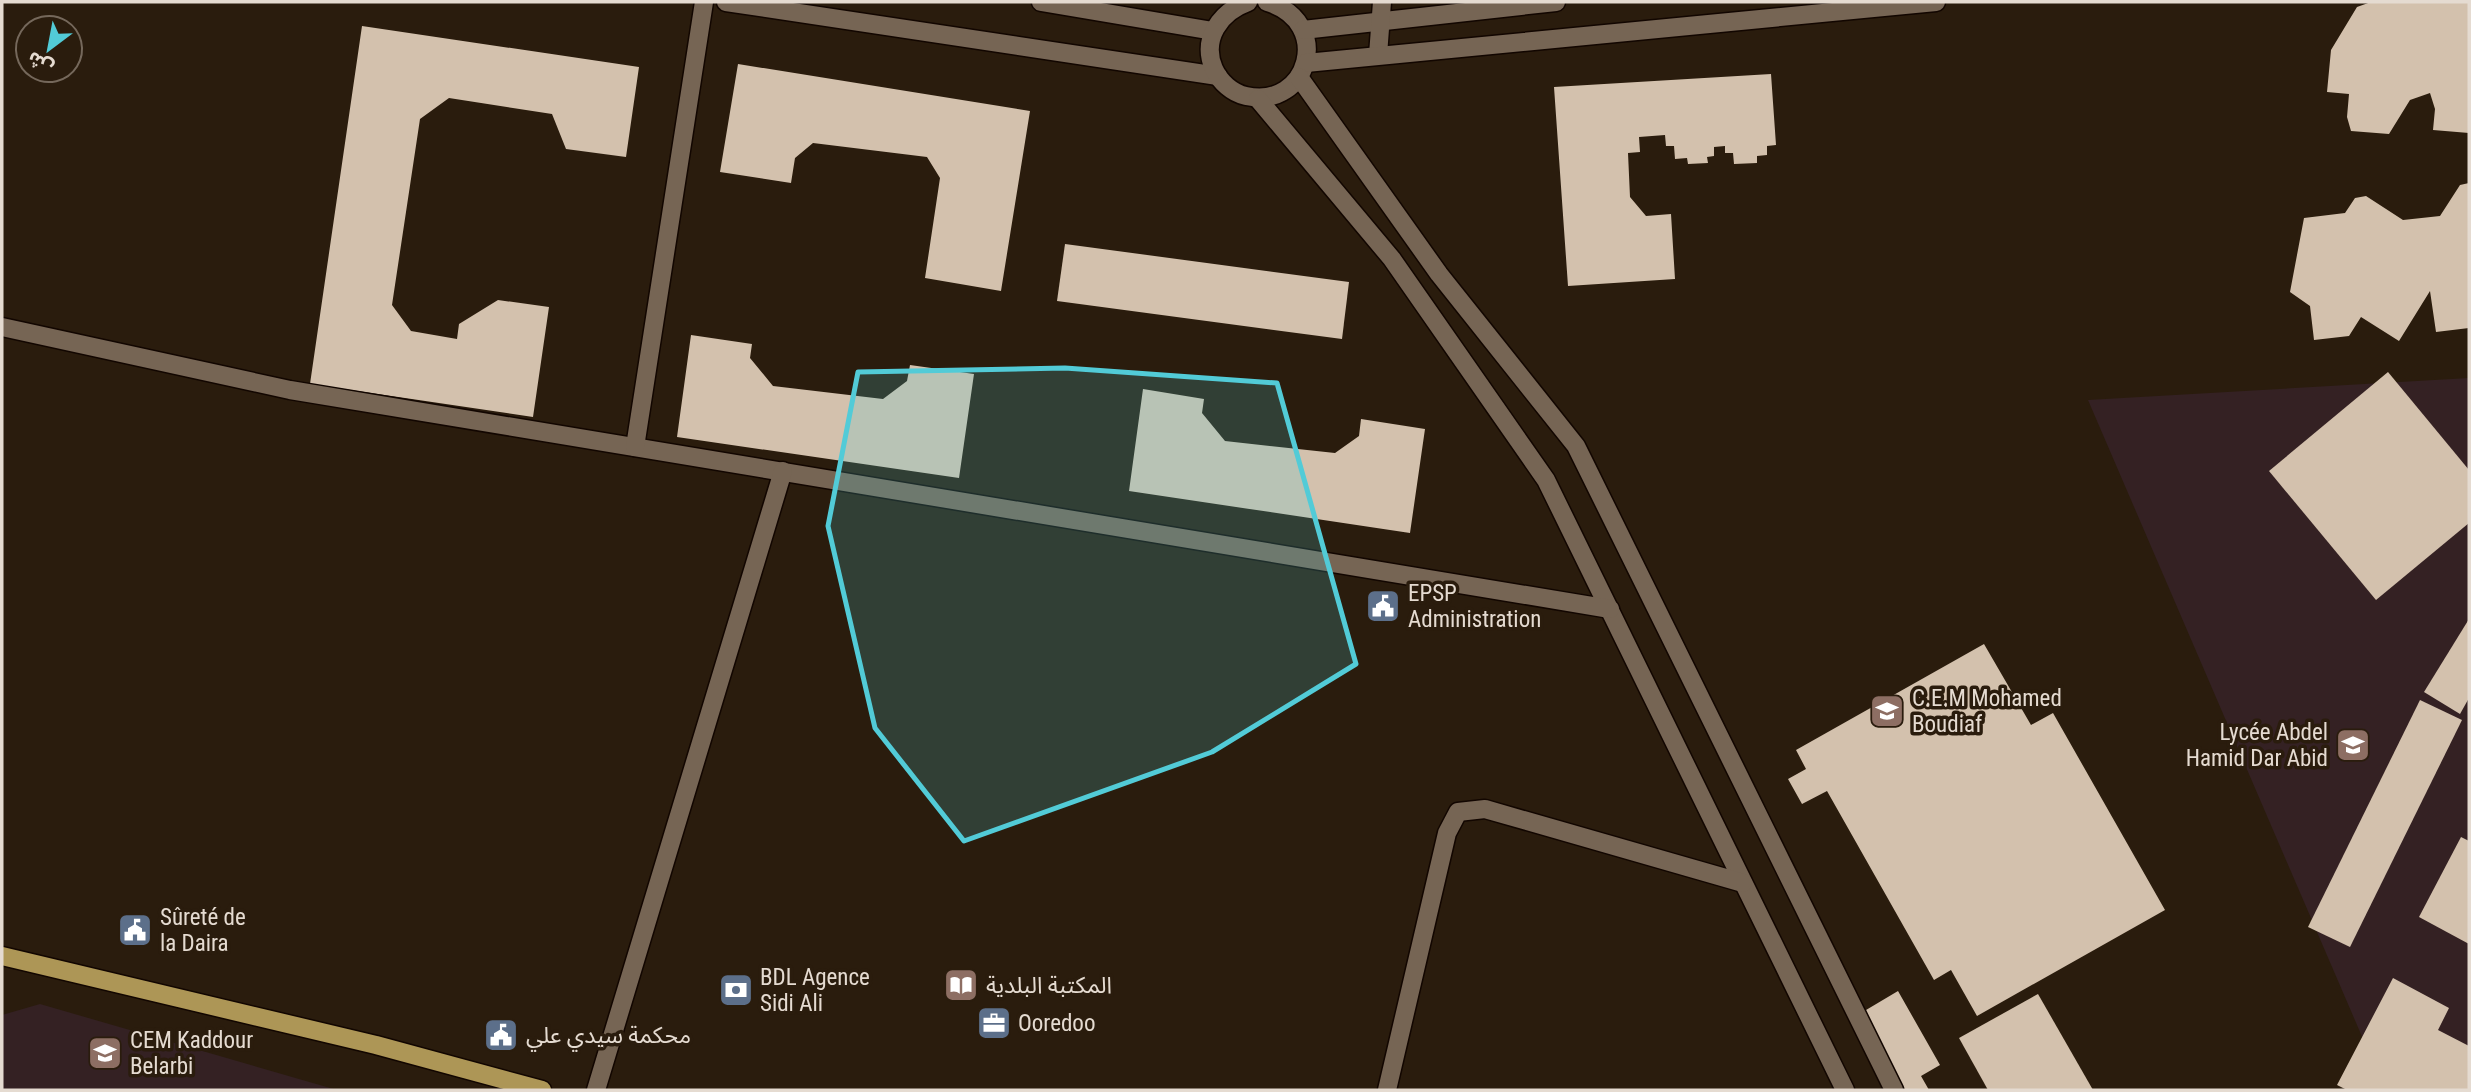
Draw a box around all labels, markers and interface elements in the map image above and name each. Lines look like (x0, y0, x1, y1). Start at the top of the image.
north arrow (14, 14, 84, 84)
text: ش (23, 46, 57, 80)
place label: EPSP Administration (1408, 580, 1541, 633)
public building icon: EPSP Administration (1364, 587, 1402, 625)
place label: C.E.M Mohamed Boudiaf (1912, 685, 2062, 738)
school or university icon: C.E.M Mohamed Boudiaf (1868, 692, 1906, 730)
place label: Lycée Abdel Hamid Dar Abid (2186, 719, 2328, 772)
school or university icon: Lycée Abdel Hamid Dar Abid (2334, 726, 2372, 764)
place label: Sûreté de la Daira (160, 904, 246, 957)
public building icon: Sûreté de la Daira (116, 911, 154, 949)
place label: BDL Agence Sidi Ali (760, 964, 870, 1017)
library icon: المكتبة البلدية (942, 966, 980, 1004)
bank icon: BDL Agence Sidi Ali (717, 971, 755, 1009)
place label: المكتبة البلدية (986, 972, 1112, 999)
office icon: Ooredoo (975, 1004, 1013, 1042)
place label: Ooredoo (1018, 1010, 1095, 1037)
public building icon: محكمة سيدي علي (482, 1016, 520, 1054)
place label: محكمة سيدي علي (526, 1022, 691, 1052)
place label: CEM Kaddour Belarbi (130, 1027, 253, 1080)
school or university icon: CEM Kaddour Belarbi (86, 1034, 124, 1072)

